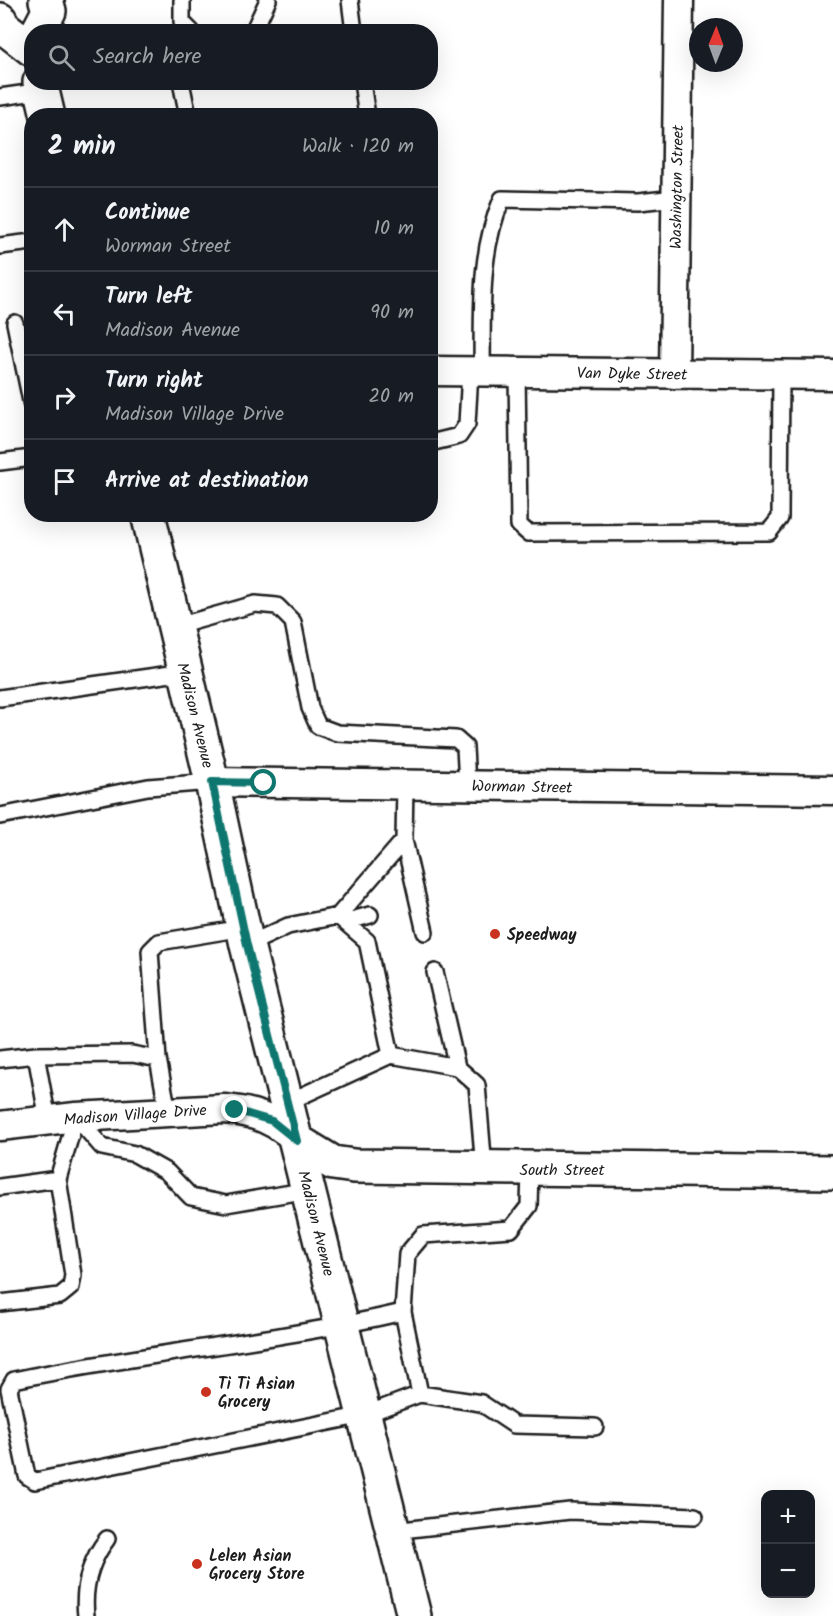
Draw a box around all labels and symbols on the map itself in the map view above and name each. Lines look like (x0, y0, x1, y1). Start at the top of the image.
north arrow (689, 18, 743, 72)
street label: Washington Street (664, 124, 691, 249)
street label: Van Dyke Street (577, 361, 688, 388)
street label: Madison Avenue (169, 660, 220, 771)
route start (250, 769, 276, 795)
street label: Worman Street (471, 774, 573, 801)
place label: Speedway (507, 923, 577, 948)
marker: Speedway (488, 927, 502, 941)
route end (221, 1096, 247, 1122)
street label: Madison Village Drive (63, 1098, 207, 1133)
street label: South Street (519, 1158, 605, 1183)
street label: Madison Avenue (290, 1168, 341, 1279)
place label: Ti Ti Asian Grocery (218, 1372, 295, 1415)
marker: Ti Ti Asian Grocery (199, 1385, 213, 1399)
place label: Lelen Asian Grocery Store (209, 1544, 305, 1587)
marker: Lelen Asian Grocery Store (190, 1557, 204, 1571)

